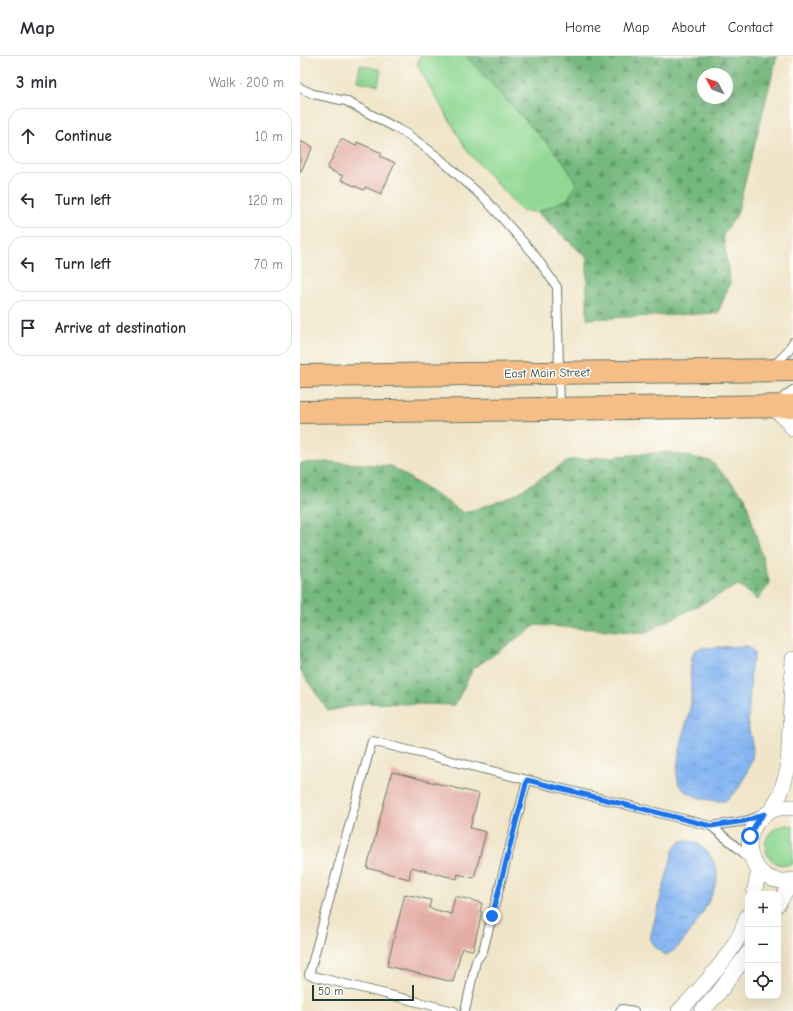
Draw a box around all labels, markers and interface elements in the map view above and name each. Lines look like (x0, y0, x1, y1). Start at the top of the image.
text: Map (20, 17, 55, 39)
text: Home (565, 19, 601, 36)
text: Map (623, 19, 649, 36)
text: About (671, 19, 706, 36)
text: Contact (728, 19, 773, 36)
north arrow (697, 68, 733, 104)
text: 3 min (16, 73, 57, 92)
text: Walk · 200 m (209, 75, 284, 90)
icon: ahead (17, 125, 39, 147)
text: Continue (55, 127, 112, 145)
text: 10 m (255, 129, 283, 144)
icon: left (17, 189, 39, 211)
text: Turn left (55, 191, 111, 209)
text: 120 m (248, 193, 283, 208)
icon: left (17, 253, 39, 275)
text: Turn left (55, 255, 111, 273)
text: 70 m (254, 257, 283, 272)
icon: arrive (17, 317, 39, 339)
text: Arrive at destination (55, 319, 186, 337)
street label: East Main Street (504, 365, 590, 381)
route start (741, 827, 759, 845)
map controls (745, 891, 781, 999)
button: + (745, 891, 781, 927)
route end (483, 907, 501, 925)
button: − (745, 927, 781, 963)
button: locate (745, 963, 781, 999)
scale bar (312, 983, 414, 1002)
text: 50 m (318, 985, 343, 998)

